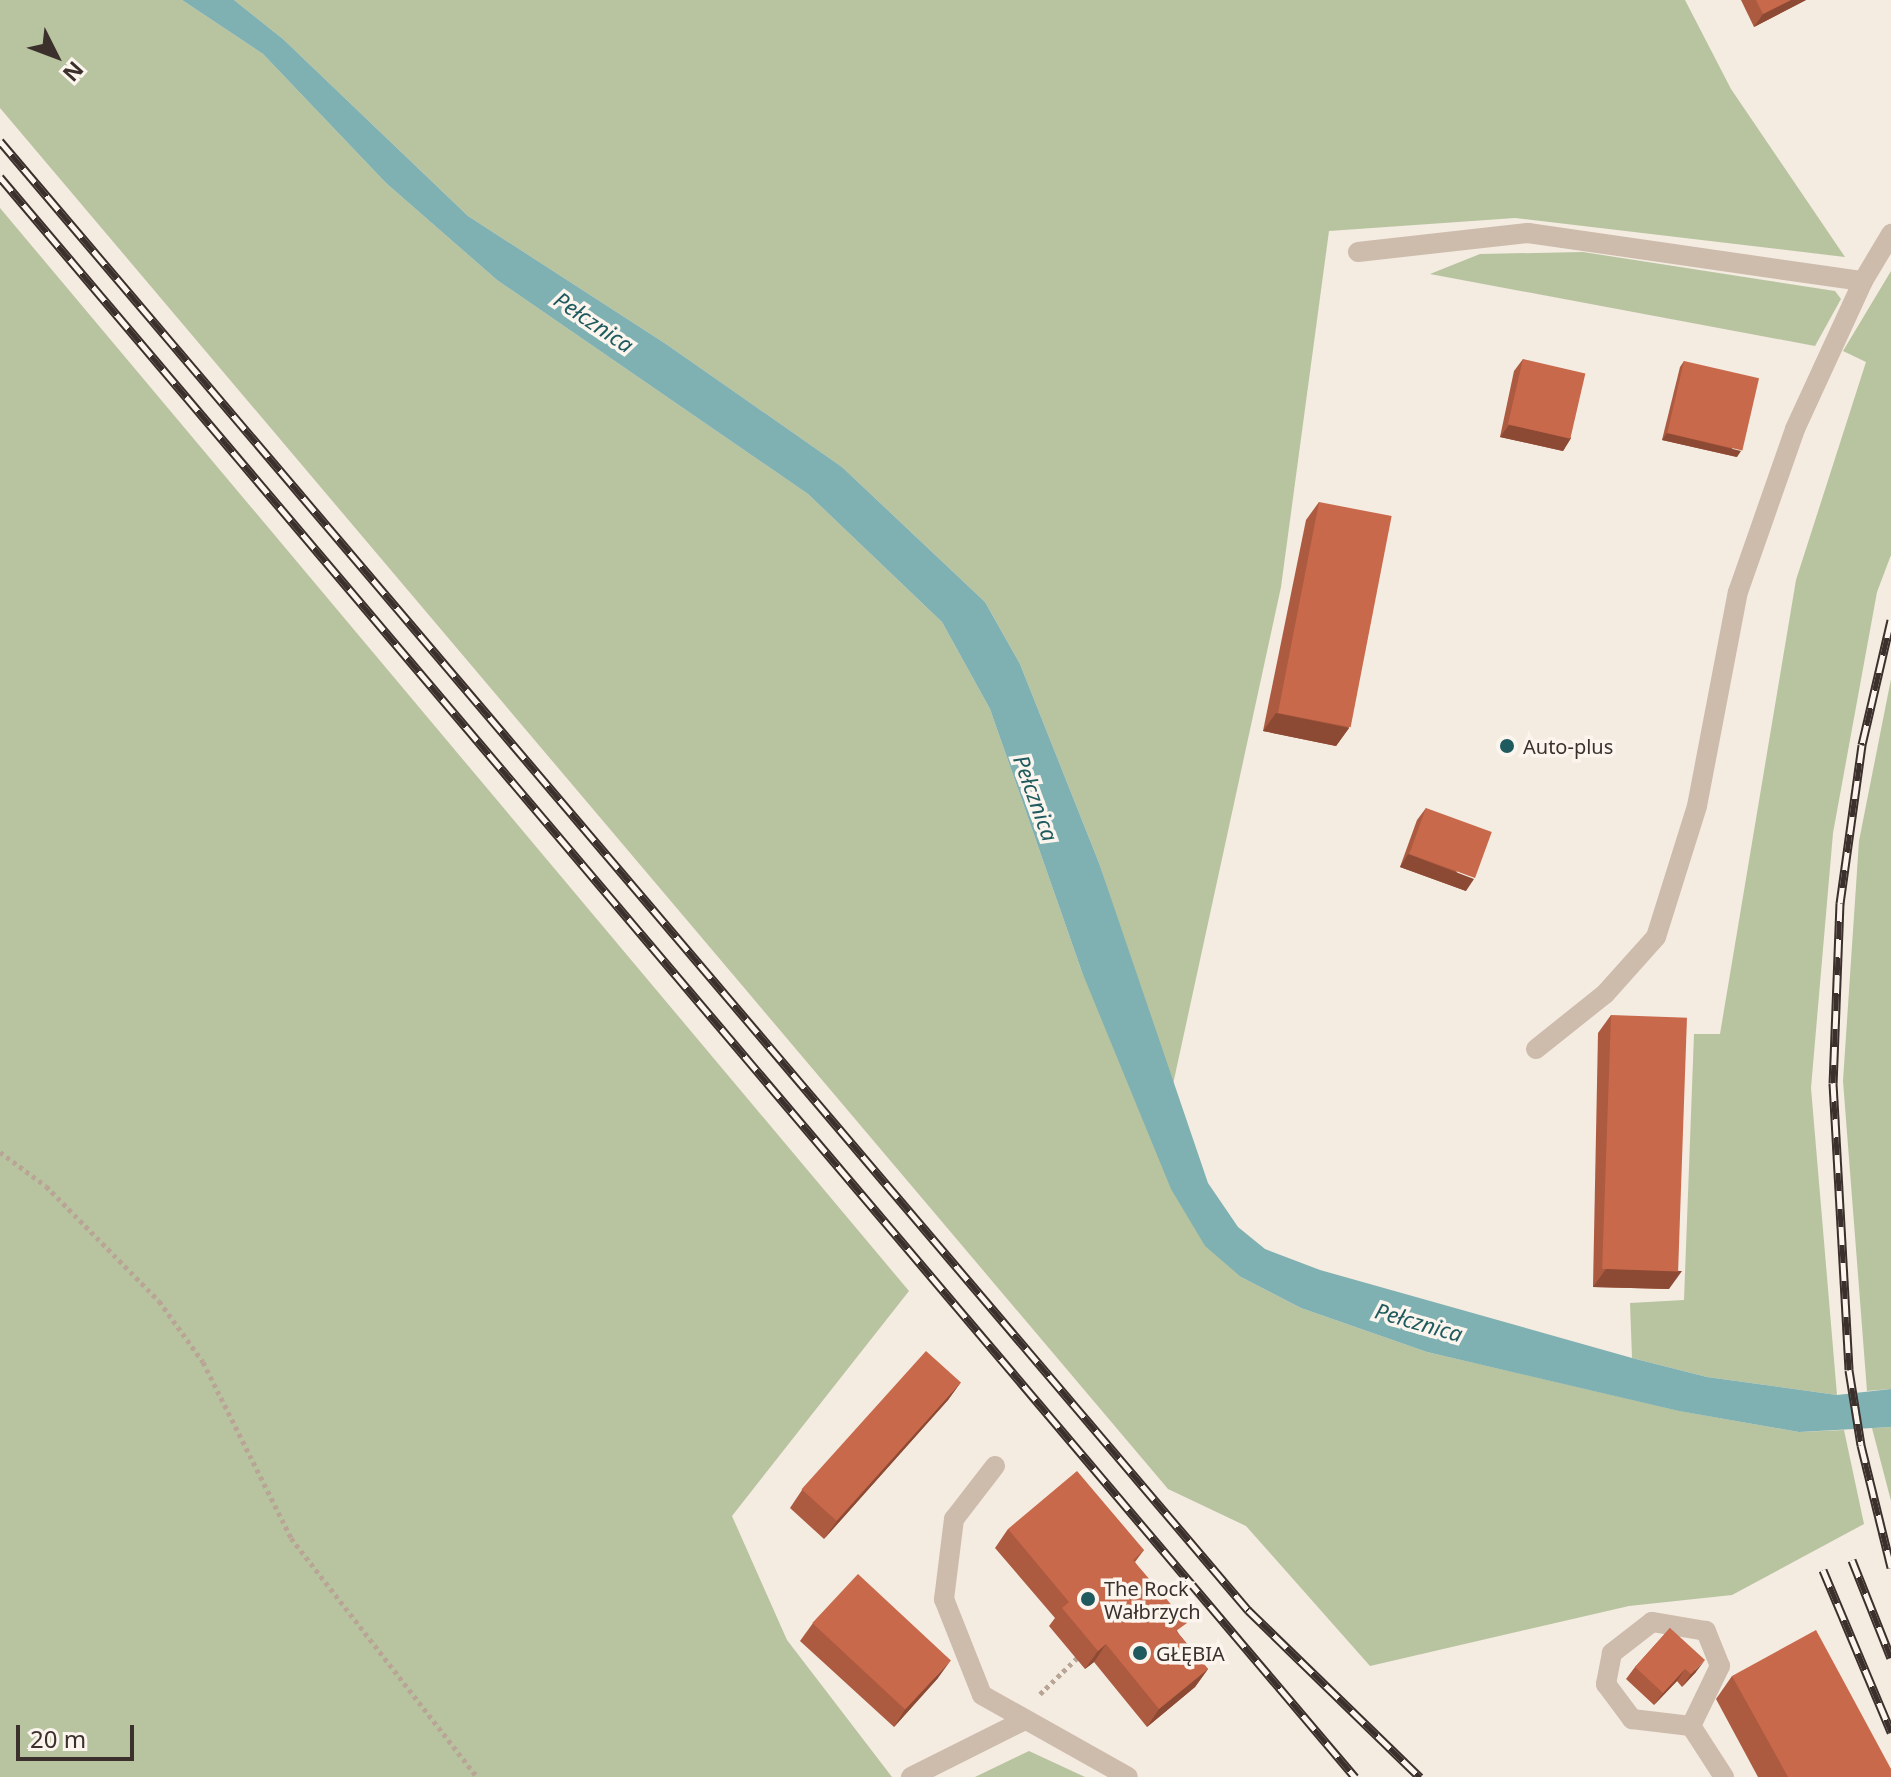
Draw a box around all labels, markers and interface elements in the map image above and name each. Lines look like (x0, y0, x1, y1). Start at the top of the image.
north arrow (16, 16, 96, 96)
text: N (57, 55, 91, 89)
water label: Pełcznica (549, 286, 639, 358)
place label: Auto-plus (1523, 734, 1613, 758)
marker: Auto-plus (1498, 737, 1516, 755)
water label: Pełcznica (1008, 751, 1064, 845)
water label: Pełcznica (1372, 1297, 1466, 1347)
place label: The Rock Wałbrzych (1104, 1576, 1201, 1623)
marker: The Rock Wałbrzych (1079, 1590, 1097, 1608)
place label: GŁĘBIA (1156, 1641, 1225, 1665)
marker: GŁĘBIA (1131, 1644, 1149, 1662)
scale bar (20, 1709, 138, 1759)
text: 20 m (30, 1722, 86, 1755)

